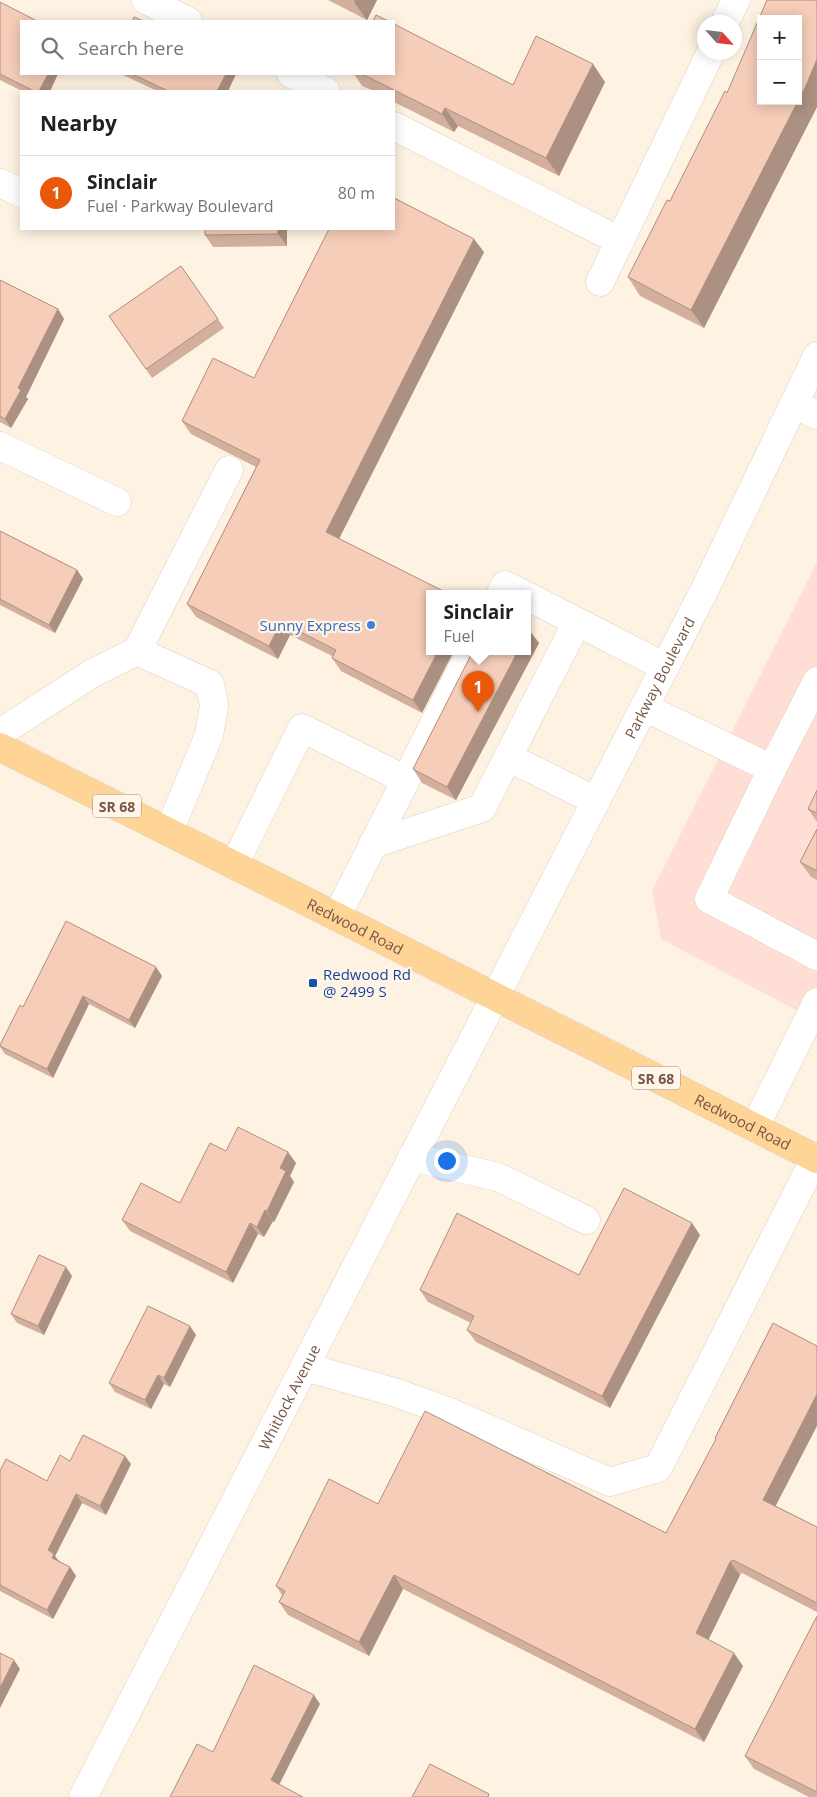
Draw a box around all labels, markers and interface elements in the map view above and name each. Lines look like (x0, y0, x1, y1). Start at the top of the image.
north arrow (697, 15, 742, 60)
map controls (757, 15, 802, 105)
button: + (757, 15, 802, 60)
search box (20, 20, 395, 75)
icon: search (38, 34, 66, 62)
text: Search here (78, 35, 184, 61)
button: − (757, 60, 802, 105)
text: Nearby (40, 109, 117, 137)
text: Sinclair (87, 169, 157, 195)
text: 1 (51, 182, 61, 204)
text: 80 m (338, 182, 375, 204)
text: Fuel · Parkway Boulevard (87, 195, 274, 217)
popup (426, 590, 531, 655)
text: Sinclair (443, 599, 514, 625)
street label: Parkway Boulevard (620, 613, 699, 742)
place label: Sunny Express (260, 615, 361, 635)
marker: Sunny Express (365, 619, 377, 631)
text: Fuel (443, 625, 474, 647)
pin: 1 (462, 671, 494, 712)
road number: SR 68 (93, 794, 141, 818)
street label: Redwood Road (304, 894, 407, 959)
place label: Redwood Rd @ 2499 S (323, 964, 411, 1001)
marker: Redwood Rd @ 2499 S (307, 977, 319, 989)
road number: SR 68 (632, 1066, 680, 1090)
street label: Redwood Road (691, 1089, 794, 1154)
your location (434, 1148, 460, 1174)
street label: Whitlock Avenue (253, 1341, 325, 1453)

